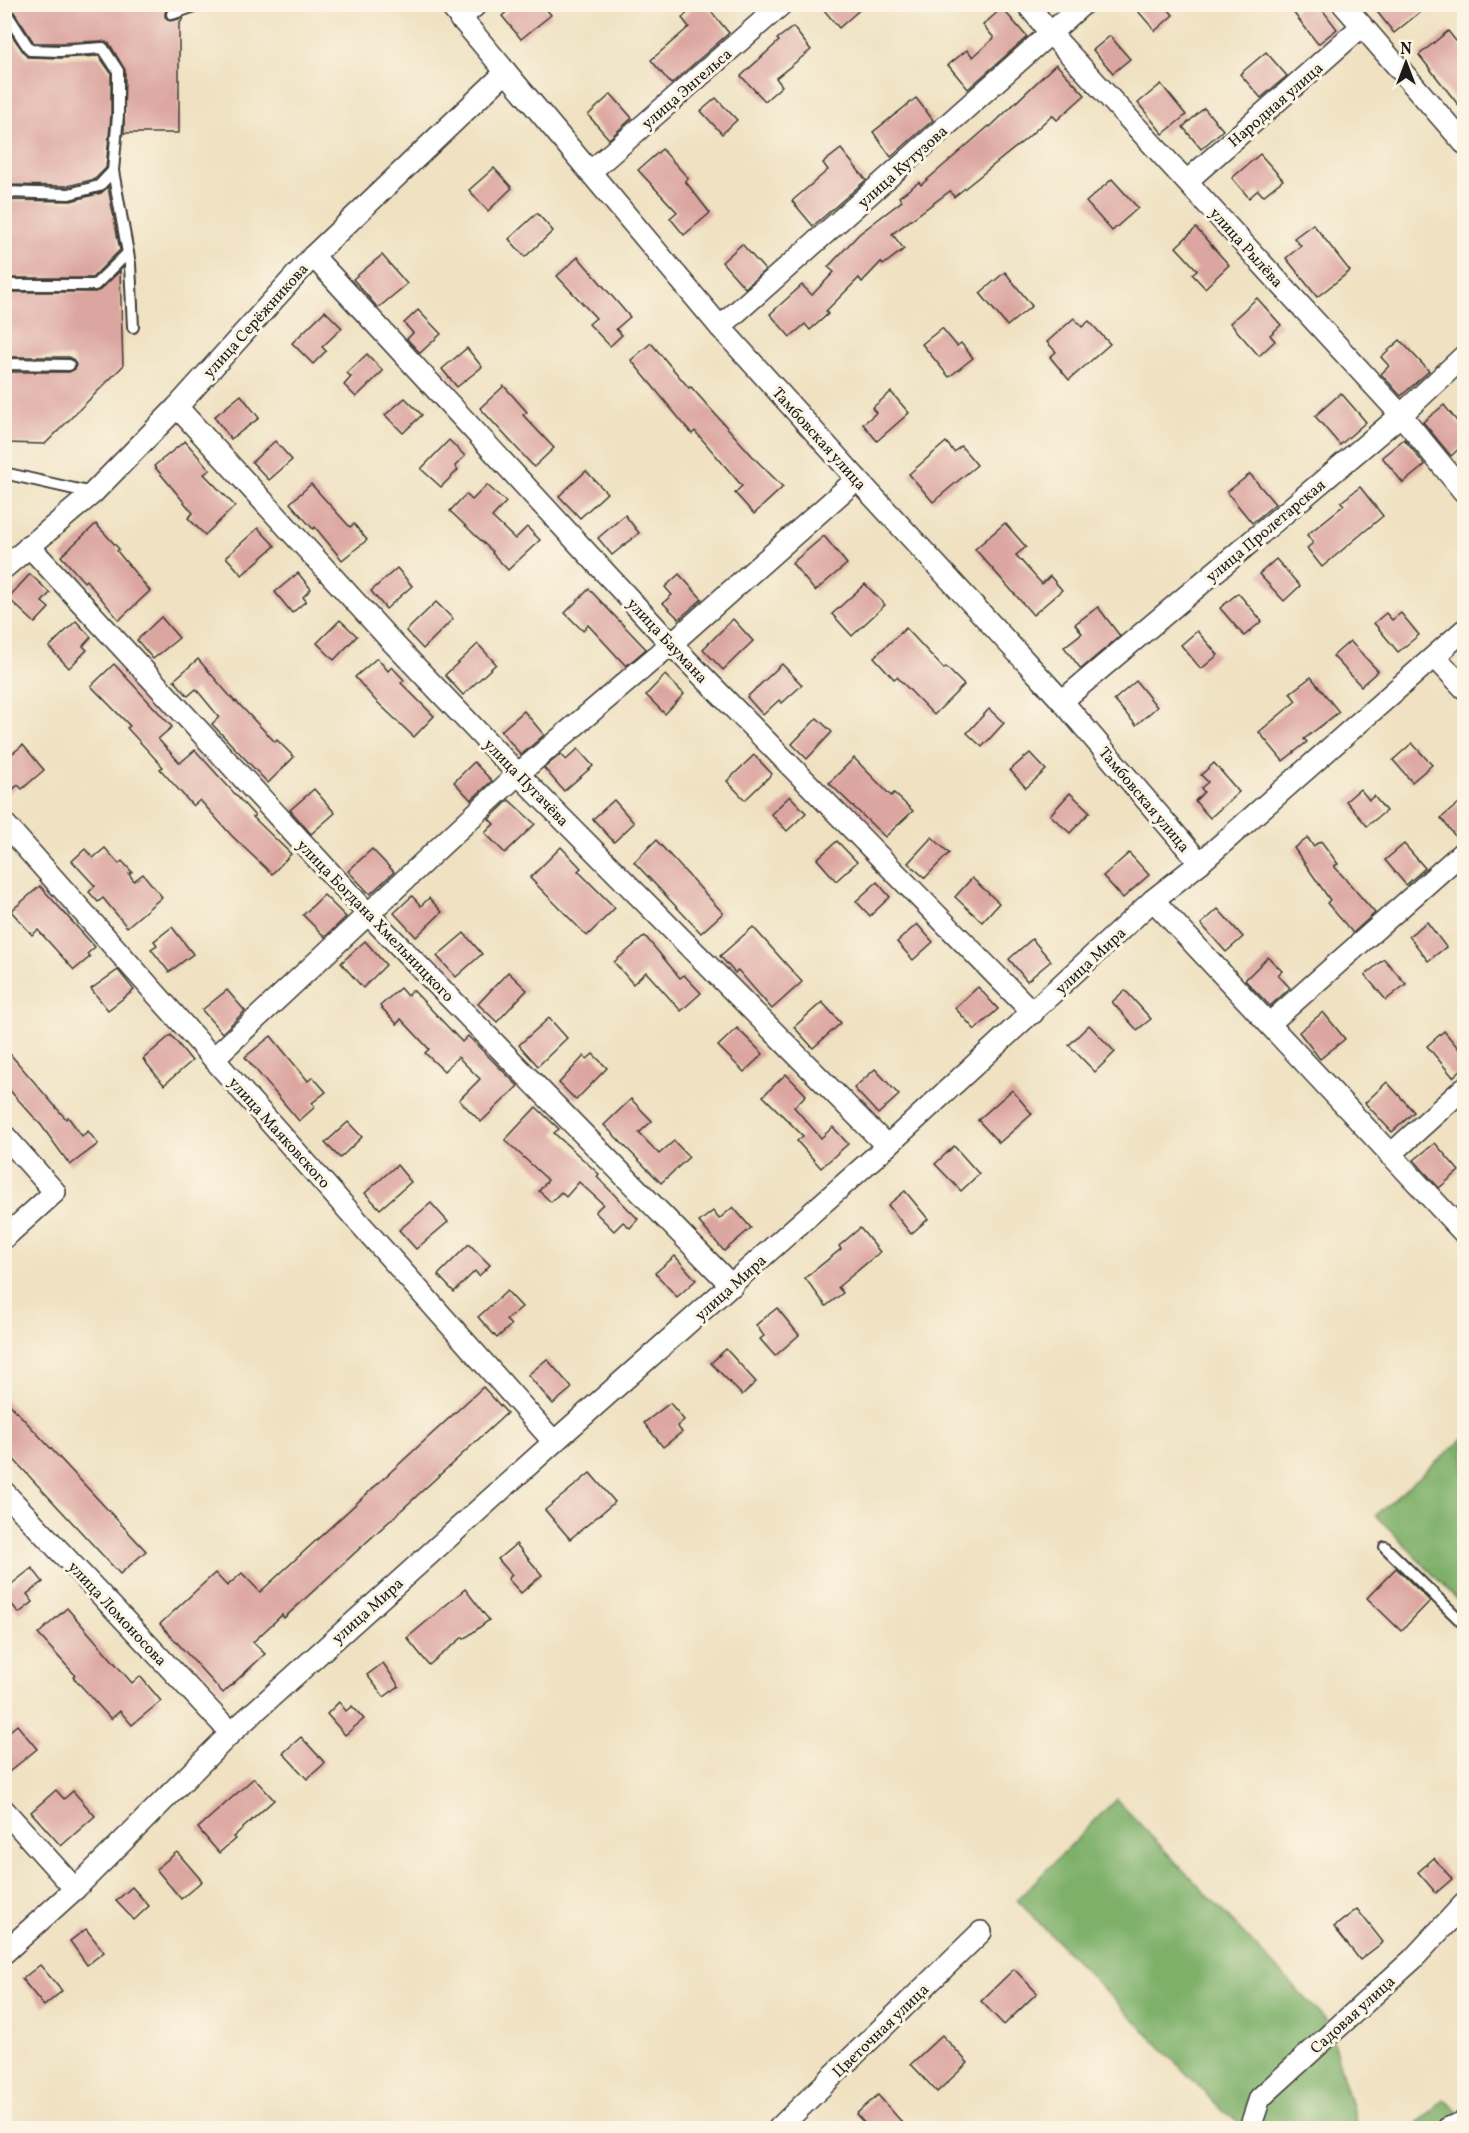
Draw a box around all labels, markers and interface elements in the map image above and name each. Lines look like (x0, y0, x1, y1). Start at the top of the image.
north arrow (1376, 33, 1436, 93)
text: N (1400, 39, 1412, 61)
street label: улица Энгельса (637, 44, 737, 135)
street label: Народная улица (1224, 58, 1329, 153)
street label: улица Кутузова (853, 121, 953, 214)
street label: улица Рылёва (1204, 204, 1287, 293)
street label: улица Серёжникова (199, 259, 314, 384)
street label: Тамбовская улица (766, 383, 871, 496)
street label: улица Пролетарская (1202, 475, 1331, 588)
street label: улица Баумана (621, 594, 712, 689)
street label: улица Пугачёва (478, 735, 573, 832)
street label: Тамбовская улица (1093, 743, 1194, 858)
street label: улица Богдана Хмельницкого (291, 835, 458, 1007)
street label: улица Мира (1051, 923, 1132, 1000)
street label: улица Маяковского (222, 1073, 335, 1194)
street label: улица Мира (691, 1250, 772, 1327)
street label: улица Ломоносова (62, 1557, 171, 1672)
street label: улица Мира (328, 1573, 409, 1650)
street label: Садовая улица (1306, 1971, 1401, 2060)
street label: Цветочная улица (828, 1980, 935, 2083)

